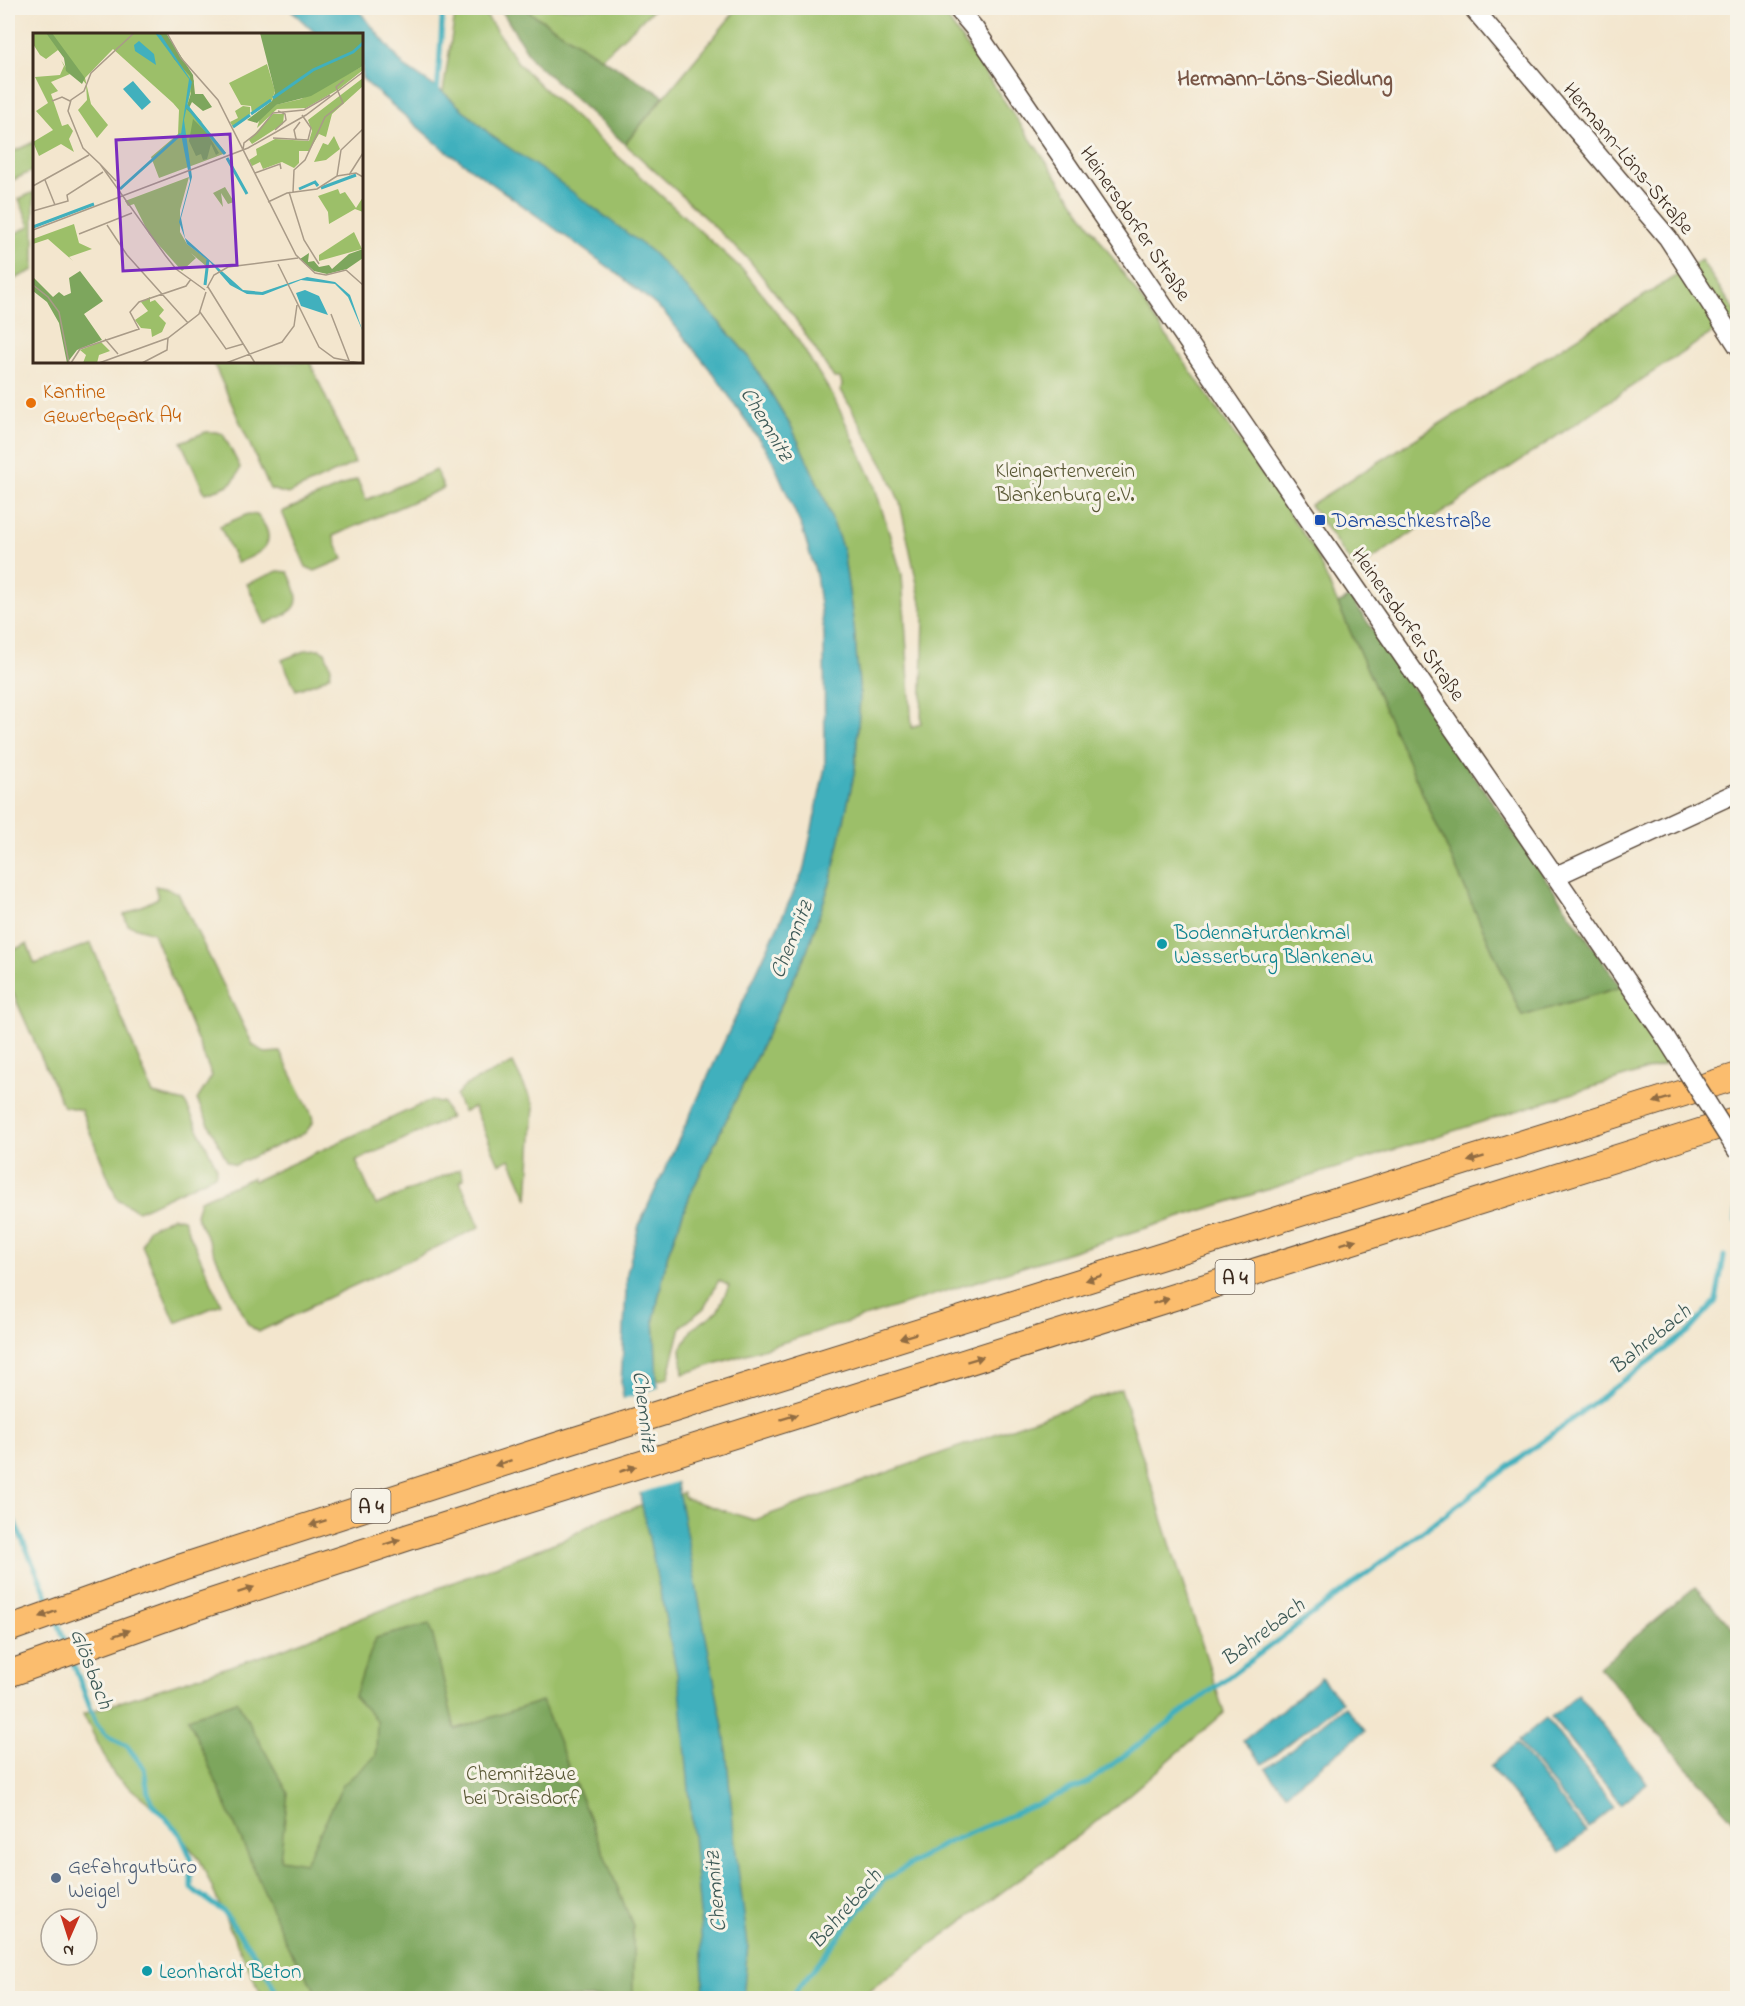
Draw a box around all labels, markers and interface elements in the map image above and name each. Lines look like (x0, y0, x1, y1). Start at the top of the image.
inset map (33, 33, 363, 363)
district label: Hermann-Löns-Siedlung (1177, 64, 1393, 97)
street label: Hermann-Löns-Straße (1555, 77, 1701, 242)
street label: Heinersdorfer Straße (1071, 141, 1198, 308)
place label: Kantine Gewerbepark A4 (43, 378, 181, 432)
water label: Chemnitz (731, 382, 801, 469)
marker: Kantine Gewerbepark A4 (24, 396, 38, 410)
park label: Kleingartenverein Blankenburg e.V. (994, 457, 1135, 513)
place label: Damaschkestraße (1331, 507, 1492, 537)
marker: Damaschkestraße (1313, 513, 1327, 527)
street label: Heinersdorfer Straße (1343, 542, 1472, 708)
water label: Chemnitz (763, 895, 823, 984)
place label: Bodennaturdenkmal Wasserburg Blankenau (1173, 919, 1374, 975)
marker: Bodennaturdenkmal Wasserburg Blankenau (1155, 937, 1169, 951)
one-way arrow (1653, 1096, 1671, 1105)
one-way arrow (1467, 1154, 1485, 1164)
one-way arrow (1339, 1237, 1357, 1246)
road number: A 4 (1216, 1260, 1254, 1294)
one-way arrow (1085, 1274, 1103, 1283)
one-way arrow (1152, 1295, 1170, 1305)
water label: Bahrebach (1603, 1297, 1699, 1383)
one-way arrow (899, 1332, 917, 1341)
one-way arrow (966, 1354, 984, 1363)
water label: Chemnitz (622, 1369, 664, 1455)
one-way arrow (780, 1412, 798, 1422)
one-way arrow (494, 1459, 512, 1468)
one-way arrow (619, 1463, 637, 1473)
road number: A 4 (352, 1489, 391, 1523)
one-way arrow (309, 1519, 327, 1528)
one-way arrow (383, 1537, 401, 1546)
one-way arrow (237, 1585, 255, 1595)
water label: Bahrebach (1215, 1591, 1313, 1676)
one-way arrow (39, 1609, 57, 1619)
water label: Glösbach (60, 1624, 120, 1714)
one-way arrow (113, 1628, 131, 1638)
park label: Chemnitzaue bei Draisdorf (463, 1760, 579, 1814)
water label: Chemnitz (697, 1848, 736, 1933)
place label: Gefahrgutbüro Weigel (68, 1853, 197, 1909)
water label: Bahrebach (802, 1862, 891, 1957)
marker: Gefahrgutbüro Weigel (49, 1871, 63, 1885)
north arrow (39, 1907, 99, 1967)
text: N (62, 1938, 74, 1962)
place label: Leonhardt Beton (159, 1958, 301, 1988)
marker: Leonhardt Beton (140, 1964, 154, 1978)

